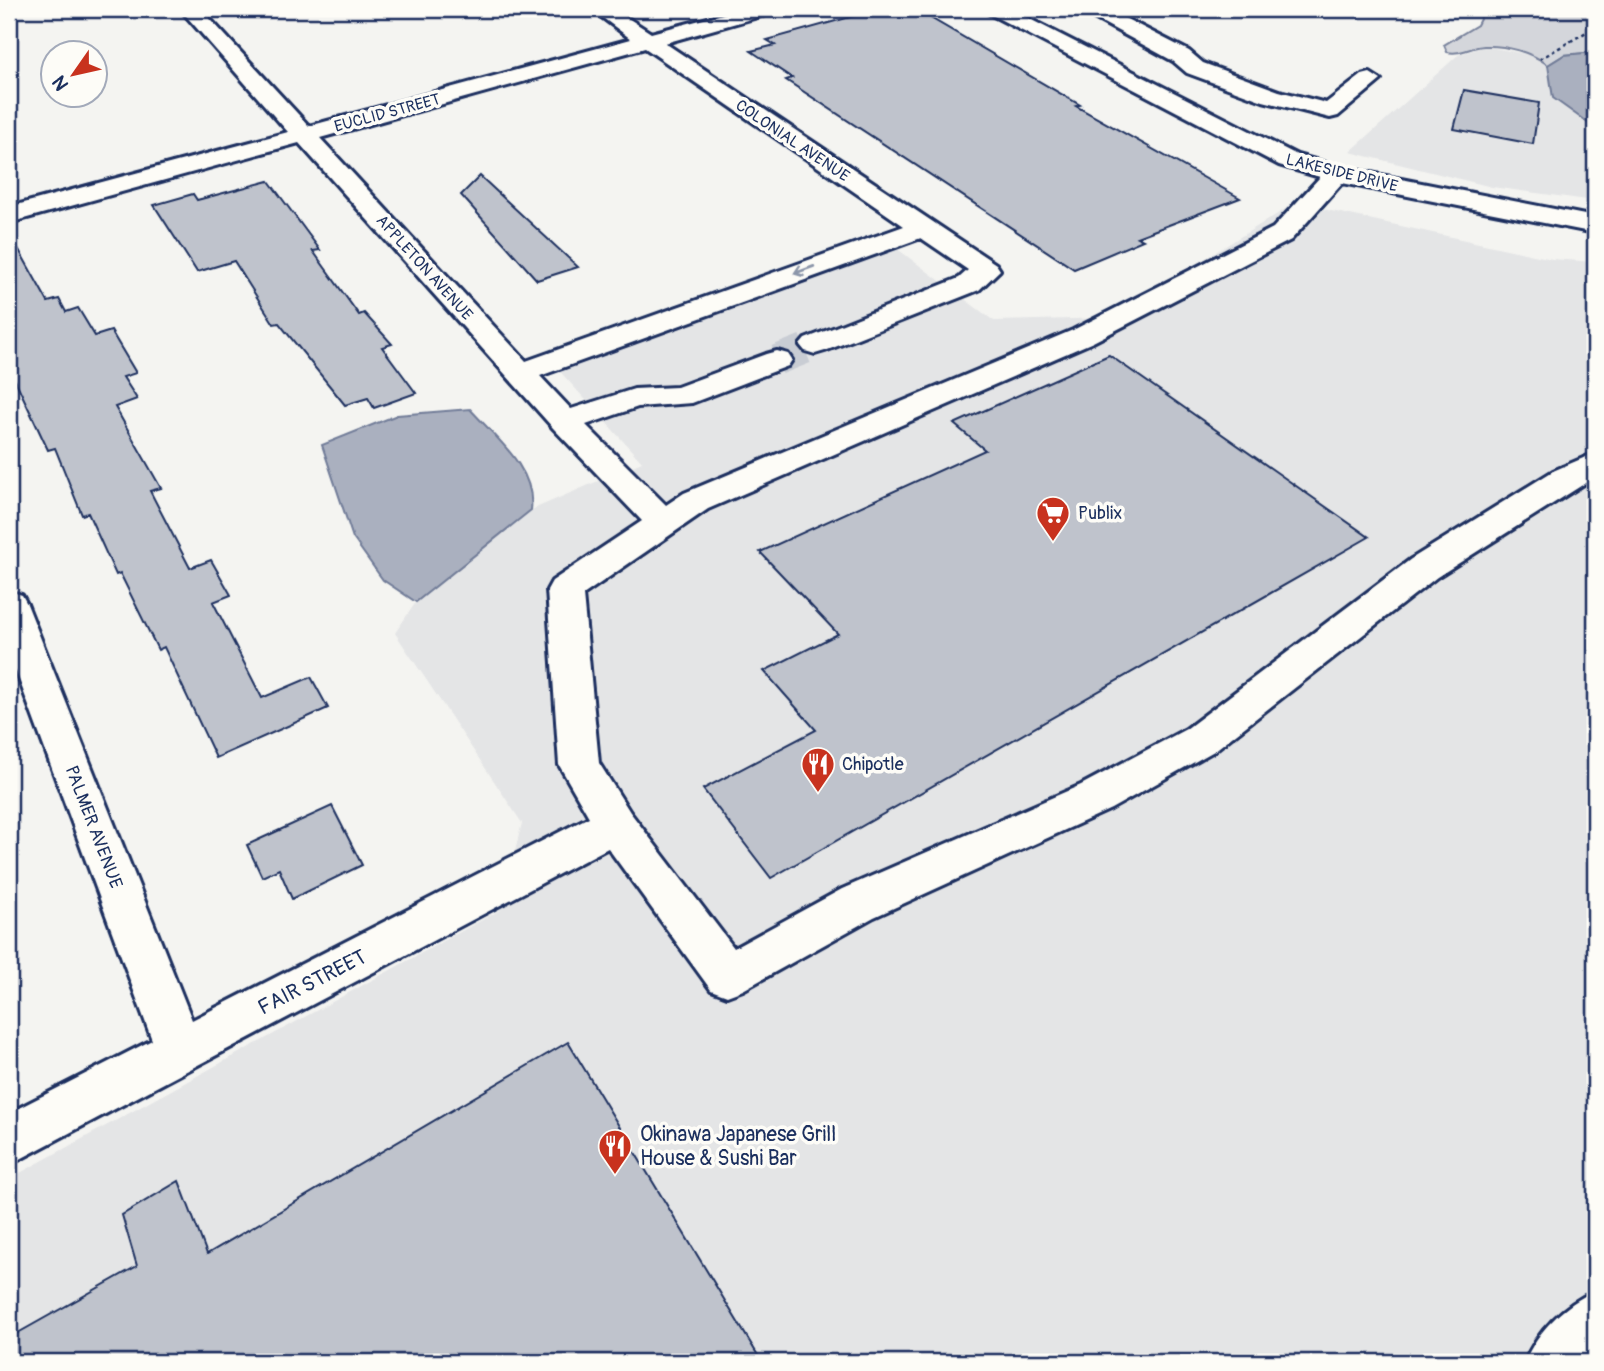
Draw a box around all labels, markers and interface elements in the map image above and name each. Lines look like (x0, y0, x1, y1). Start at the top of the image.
north arrow (38, 38, 108, 108)
text: N (47, 71, 74, 95)
street label: EUCLID STREET (332, 89, 443, 137)
street label: COLONIAL AVENUE (732, 95, 853, 186)
street label: LAKESIDE DRIVE (1284, 149, 1400, 197)
street label: APPLETON AVENUE (372, 211, 477, 325)
one-way arrow (793, 265, 815, 277)
supermarket icon: Publix (1034, 494, 1072, 543)
place label: Publix (1078, 502, 1122, 525)
restaurant icon: Chipotle (799, 745, 837, 794)
place label: Chipotle (842, 753, 904, 776)
street label: PALMER AVENUE (60, 762, 128, 892)
street label: FAIR STREET (253, 943, 371, 1021)
place label: Okinawa Japanese Grill House & Sushi Bar (640, 1121, 836, 1172)
restaurant icon: Okinawa Japanese Grill House & Sushi Bar (596, 1127, 634, 1176)

